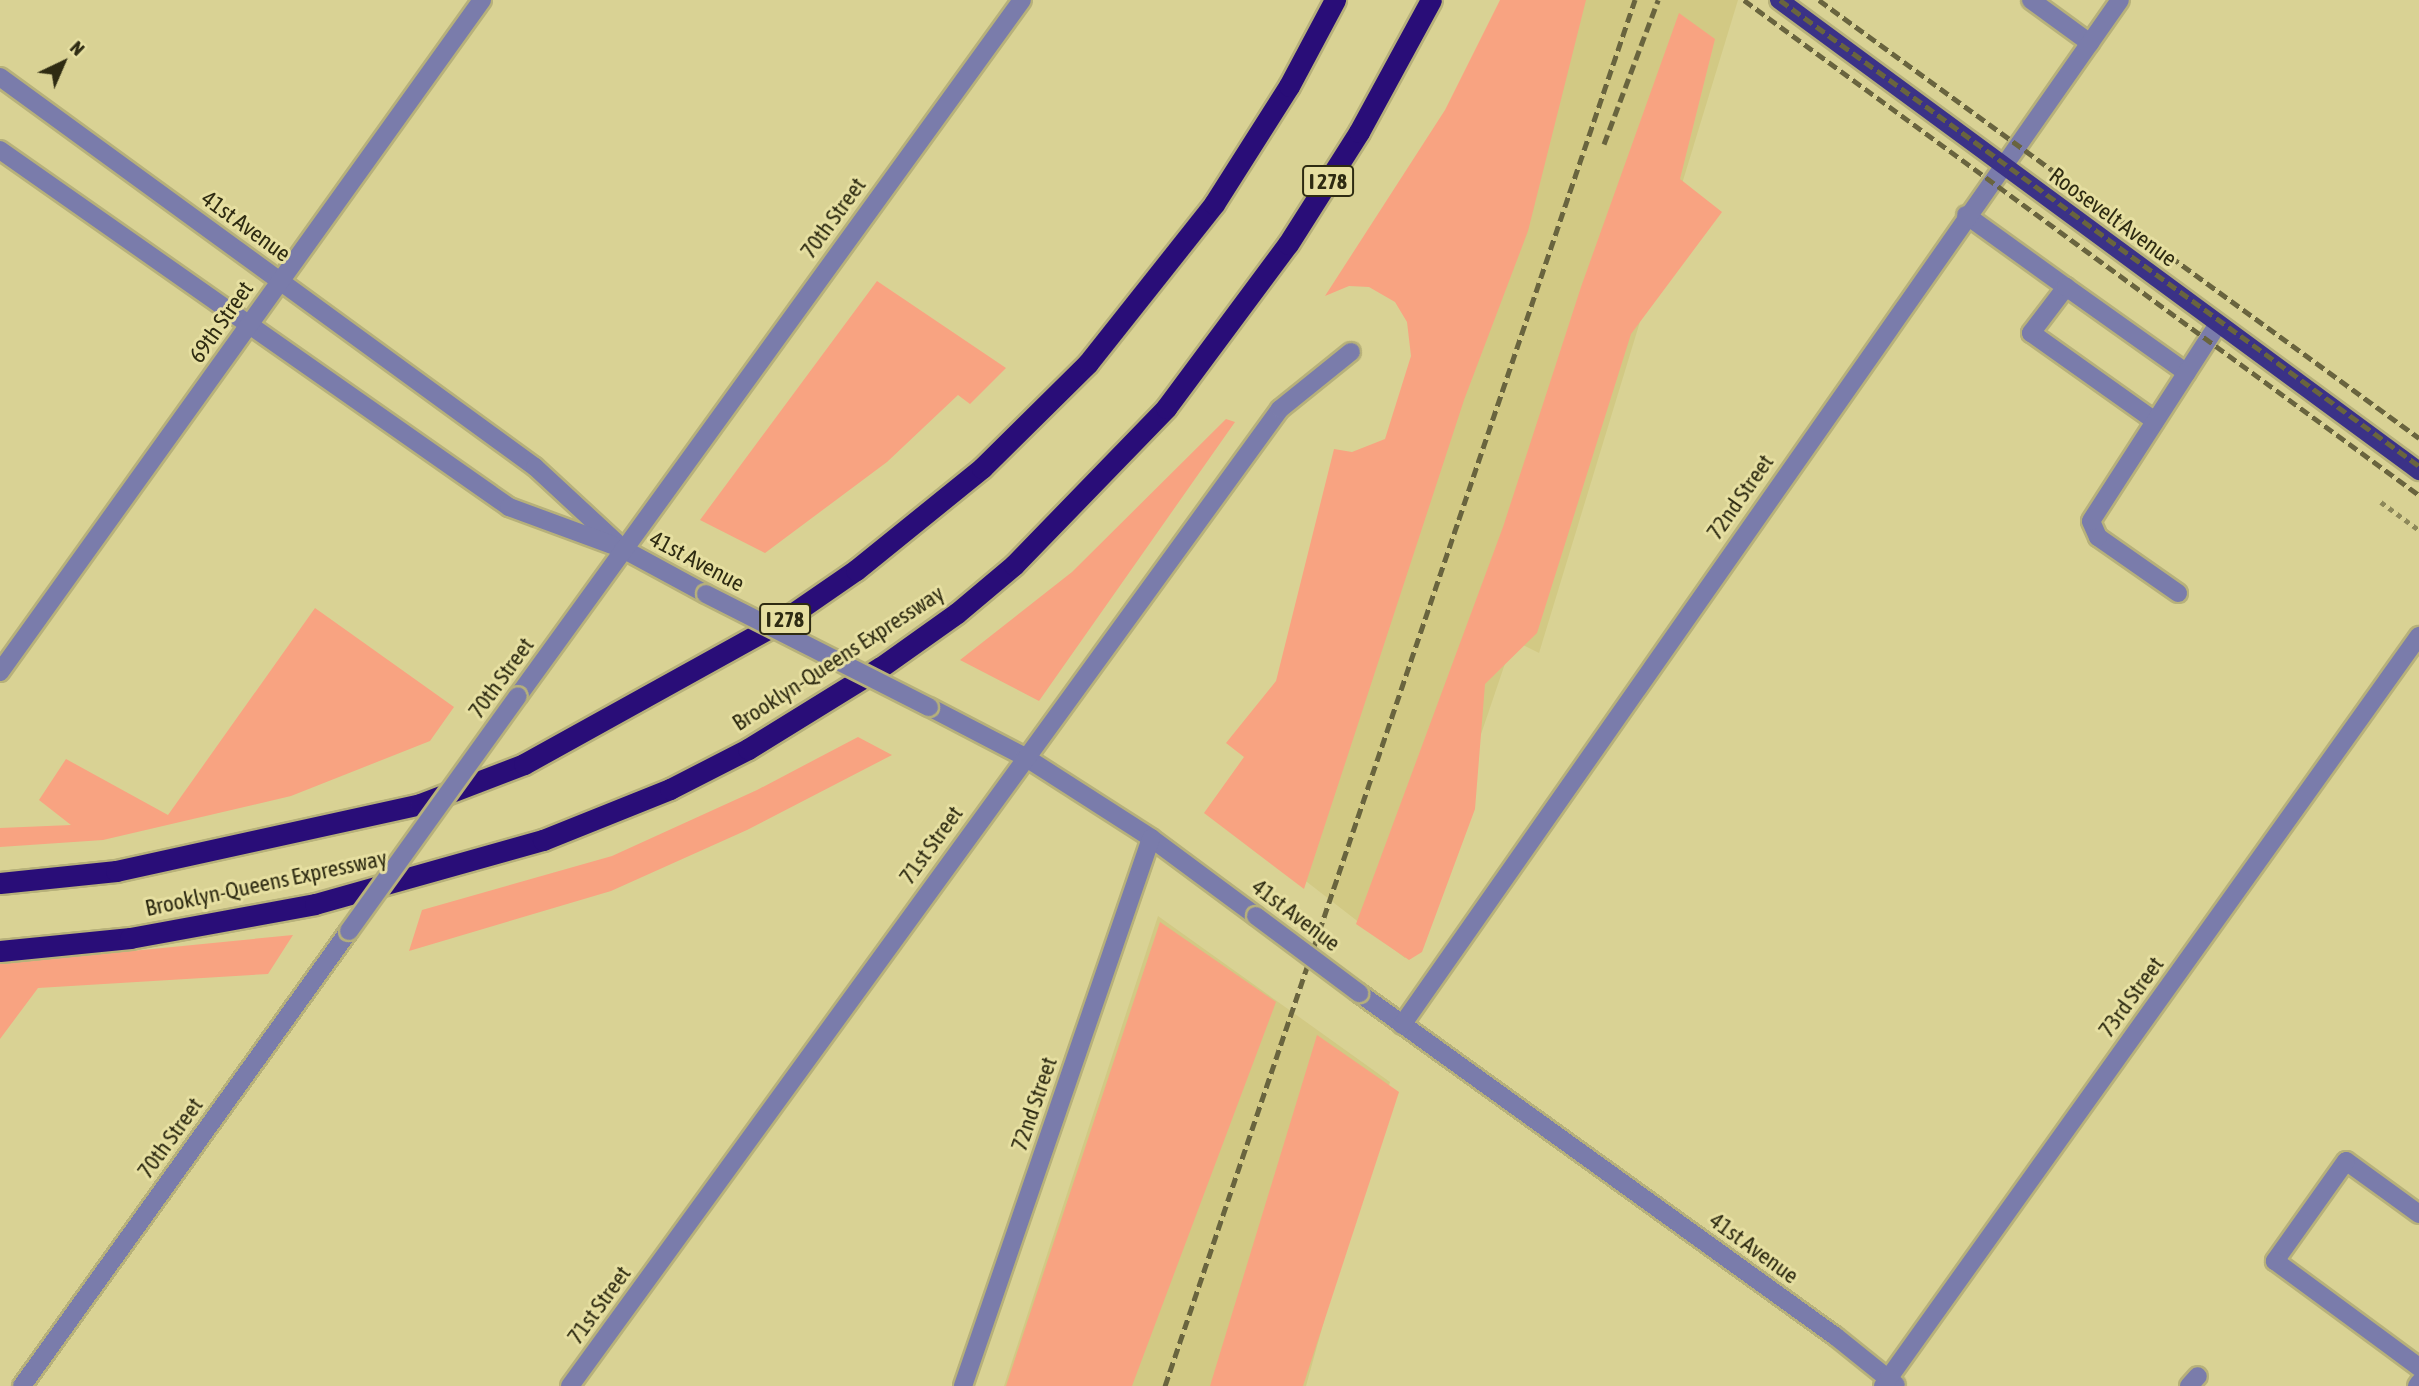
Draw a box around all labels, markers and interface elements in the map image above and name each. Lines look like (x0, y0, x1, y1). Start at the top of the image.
north arrow (28, 28, 98, 98)
text: N (66, 36, 89, 60)
street label: Roosevelt Avenue (2044, 162, 2182, 272)
road number: I 278 (1302, 164, 1354, 198)
street label: 70th Street (795, 172, 871, 264)
street label: 41st Avenue (196, 185, 296, 267)
street label: 69th Street (183, 276, 259, 368)
street label: 72nd Street (1701, 449, 1779, 545)
street label: 41st Avenue (645, 525, 749, 597)
street label: Brooklyn-Queens Expressway (727, 579, 949, 737)
road number: I 278 (759, 602, 811, 636)
street label: 70th Street (463, 632, 539, 724)
street label: 71st Street (893, 800, 969, 890)
street label: Brooklyn-Queens Expressway (143, 844, 389, 922)
street label: 41st Avenue (1246, 873, 1346, 957)
street label: 73rd Street (2093, 951, 2169, 1043)
street label: 72nd Street (1005, 1054, 1063, 1154)
street label: 70th Street (132, 1092, 208, 1184)
street label: 41st Avenue (1704, 1207, 1804, 1289)
street label: 71st Street (561, 1260, 637, 1350)

